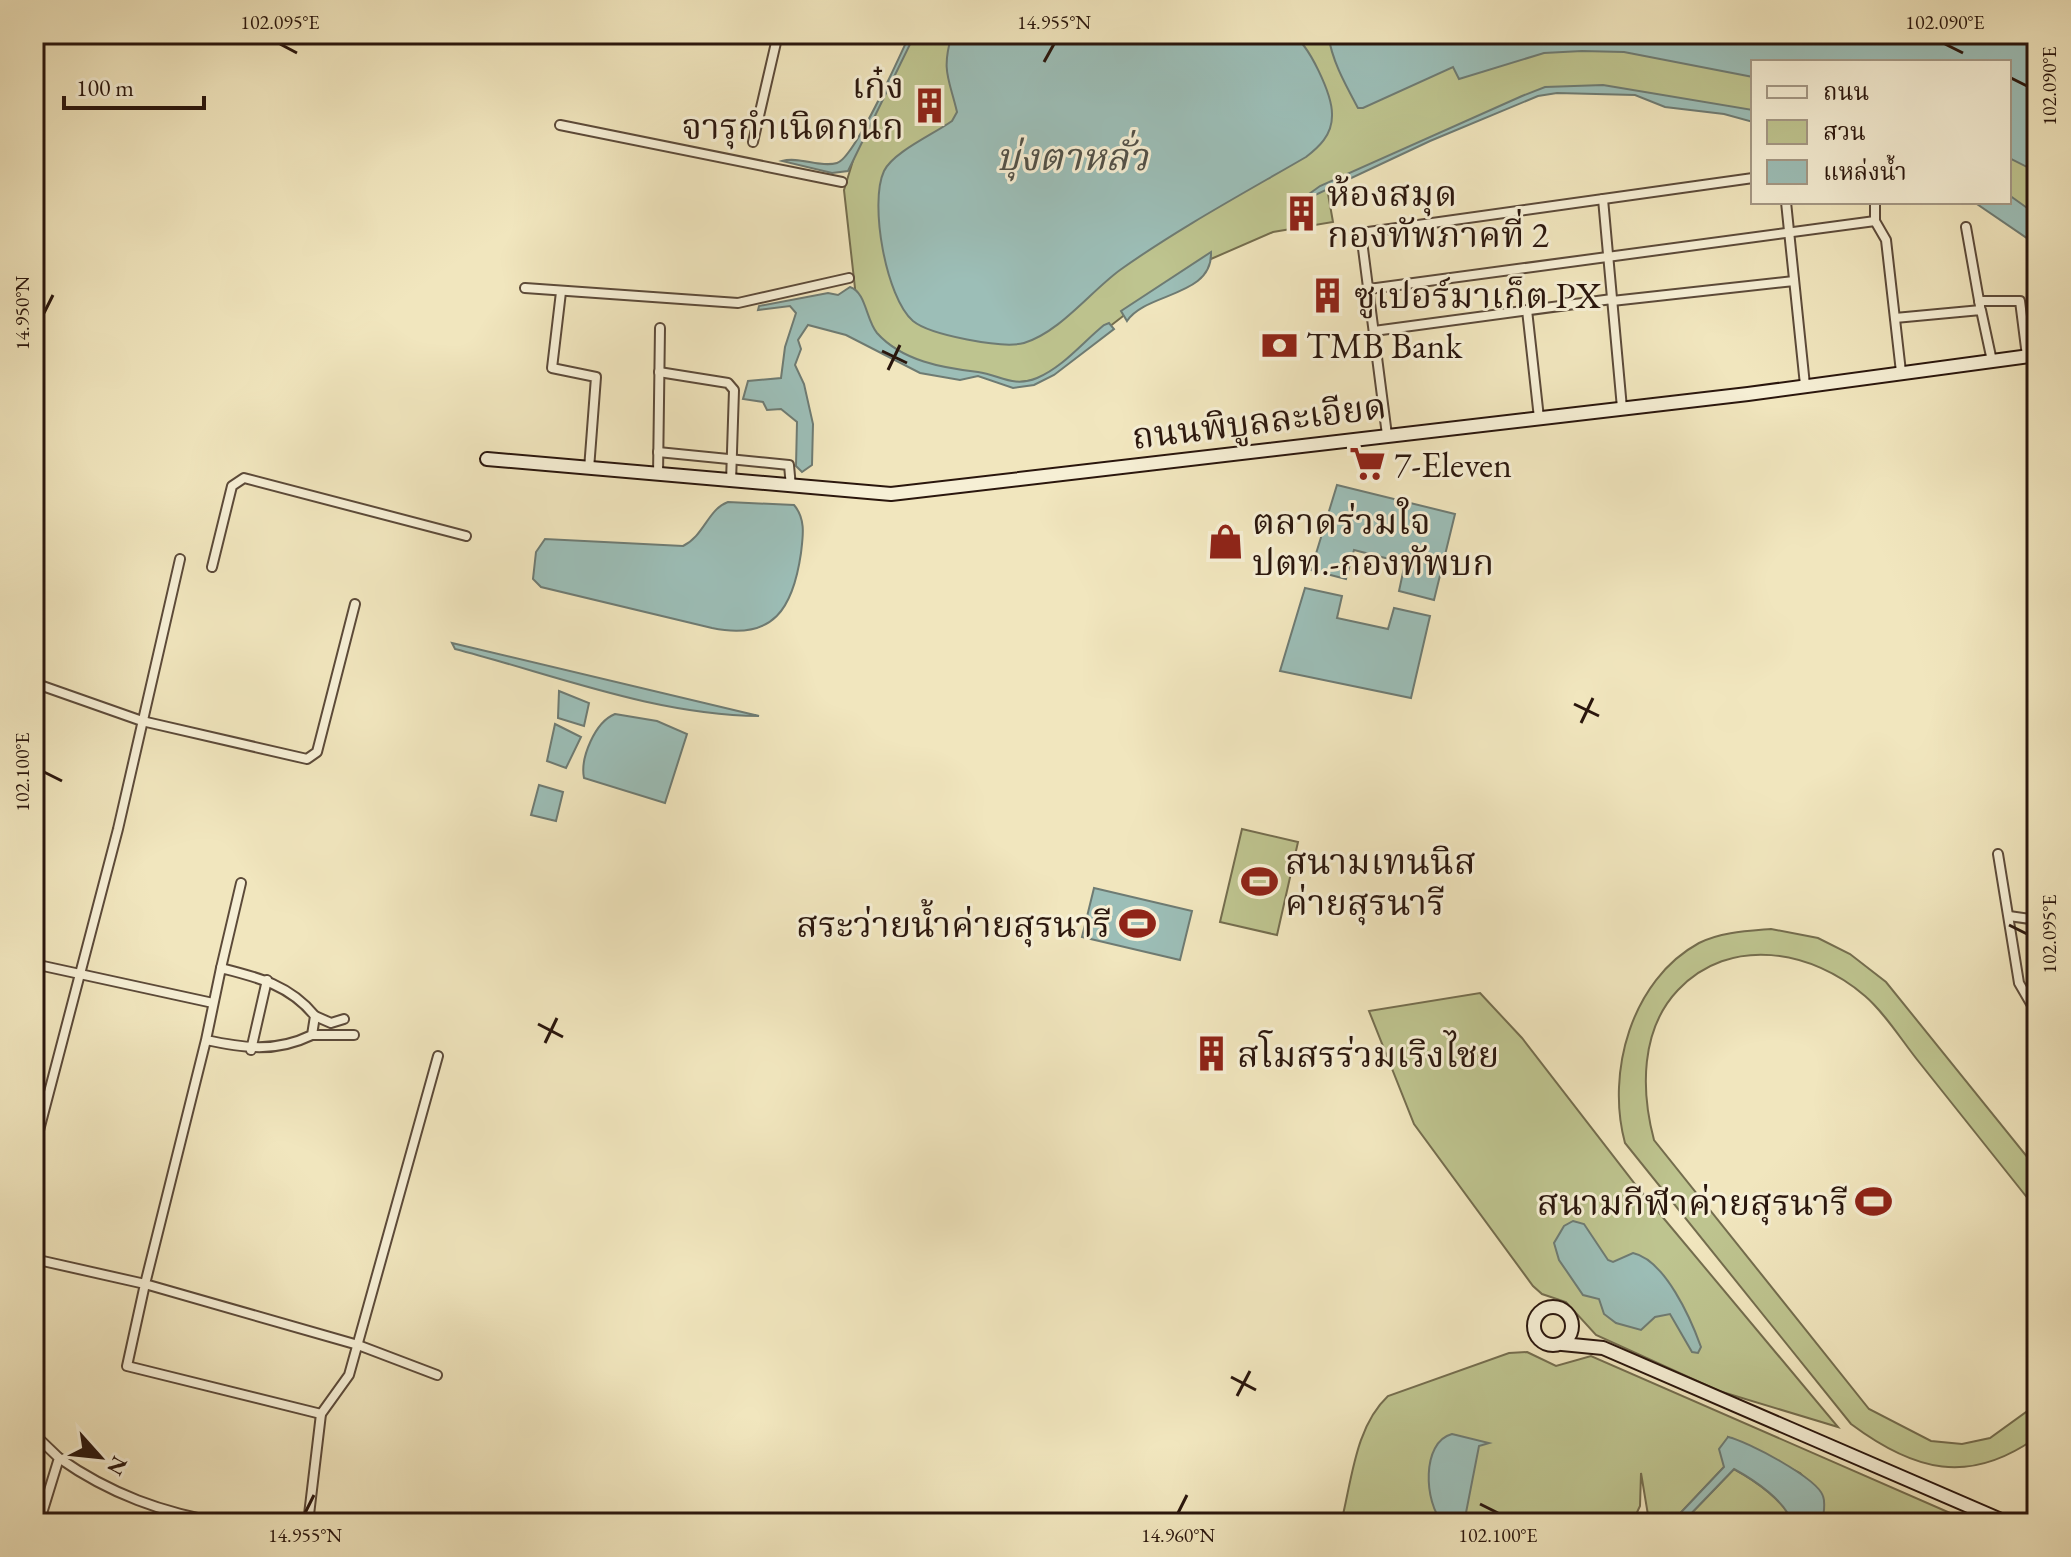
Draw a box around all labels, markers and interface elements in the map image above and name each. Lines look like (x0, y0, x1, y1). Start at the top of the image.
text: 102.095°E (240, 9, 320, 35)
text: 14.955°N (1017, 9, 1091, 35)
text: 102.090°E (1905, 9, 1985, 35)
text: 102.090°E (2036, 46, 2062, 126)
scale bar (64, 60, 204, 110)
legend (1751, 60, 2011, 204)
place label: เก๋ง จารุกำเนิดกนก (681, 62, 904, 150)
text: 100 m (76, 72, 134, 103)
text: ถนน (1823, 76, 1869, 107)
building icon: เก๋ง จารุกำเนิดกนก (911, 87, 949, 125)
text: สวน (1823, 116, 1866, 147)
water label: บุ่งตาหลั่ว (996, 129, 1149, 182)
text: แหล่งน้ำ (1823, 154, 1907, 187)
place label: ห้องสมุด กองทัพภาคที่ 2 (1327, 170, 1549, 258)
building icon: ห้องสมุด กองทัพภาคที่ 2 (1282, 195, 1320, 233)
place label: ซูเปอร์มาเก็ต PX (1354, 272, 1601, 319)
text: 14.950°N (9, 276, 35, 350)
building icon: ซูเปอร์มาเก็ต PX (1309, 276, 1347, 314)
place label: TMB Bank (1306, 322, 1463, 369)
bank icon: TMB Bank (1261, 326, 1299, 364)
street label: ถนนพิบูลละเอียด (1129, 382, 1389, 460)
place label: 7-Eleven (1394, 441, 1512, 488)
supermarket icon: 7-Eleven (1349, 445, 1387, 483)
place label: ตลาดร่วมใจ ปตท.-กองทัพบก (1252, 497, 1494, 586)
shop icon: ตลาดร่วมใจ ปตท.-กองทัพบก (1207, 523, 1245, 561)
text: 102.100°E (9, 732, 35, 812)
place label: สนามเทนนิส ค่ายสุรนารี (1285, 838, 1476, 926)
sports icon: สนามเทนนิส ค่ายสุรนารี (1240, 863, 1278, 901)
text: 102.095°E (2036, 894, 2062, 974)
place label: สระว่ายนํ้าค่ายสุรนารี (796, 898, 1111, 948)
sports icon: สระว่ายนํ้าค่ายสุรนารี (1118, 905, 1156, 943)
place label: สโมสรร่วมเริงไชย (1237, 1030, 1499, 1078)
building icon: สโมสรร่วมเริงไชย (1192, 1035, 1230, 1073)
place label: สนามกีฬาค่ายสุรนารี (1537, 1179, 1848, 1226)
sports icon: สนามกีฬาค่ายสุรนารี (1855, 1183, 1893, 1221)
north arrow (60, 1417, 140, 1497)
text: N (100, 1451, 134, 1481)
text: 14.955°N (268, 1522, 342, 1548)
text: 14.960°N (1141, 1522, 1215, 1548)
text: 102.100°E (1458, 1522, 1538, 1548)

